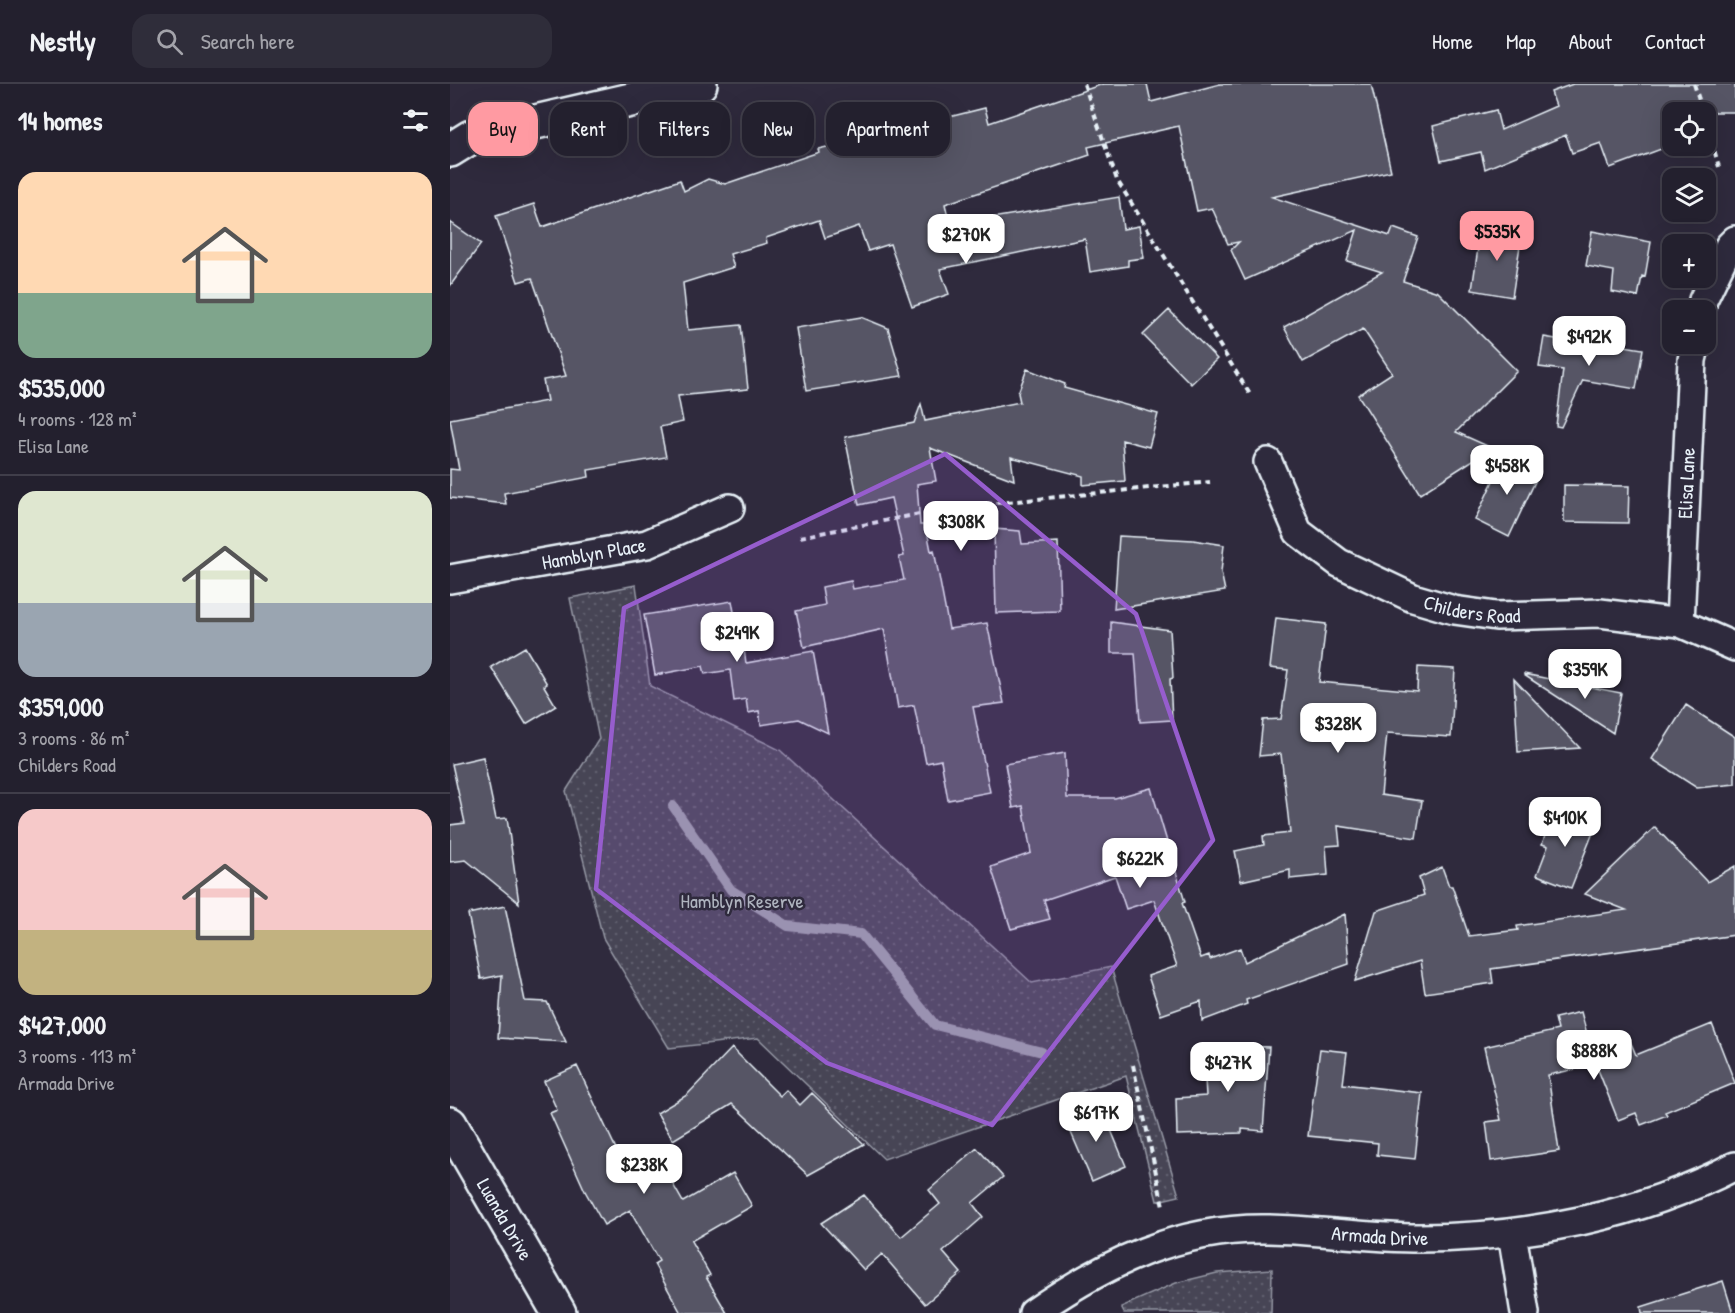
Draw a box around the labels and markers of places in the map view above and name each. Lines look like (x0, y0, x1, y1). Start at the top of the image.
pin: $535K (1455, 211, 1539, 262)
pin: $270K (924, 214, 1008, 265)
pin: $492K (1547, 316, 1631, 367)
pin: $458K (1465, 445, 1549, 496)
pin: $308K (919, 501, 1003, 552)
pin: $249K (695, 612, 779, 663)
pin: $359K (1543, 649, 1627, 700)
pin: $328K (1296, 703, 1380, 754)
pin: $410K (1523, 797, 1607, 848)
pin: $622K (1098, 838, 1182, 889)
pin: $888K (1552, 1030, 1636, 1081)
pin: $427K (1186, 1042, 1270, 1093)
pin: $617K (1054, 1092, 1138, 1143)
pin: $238K (602, 1144, 686, 1195)

